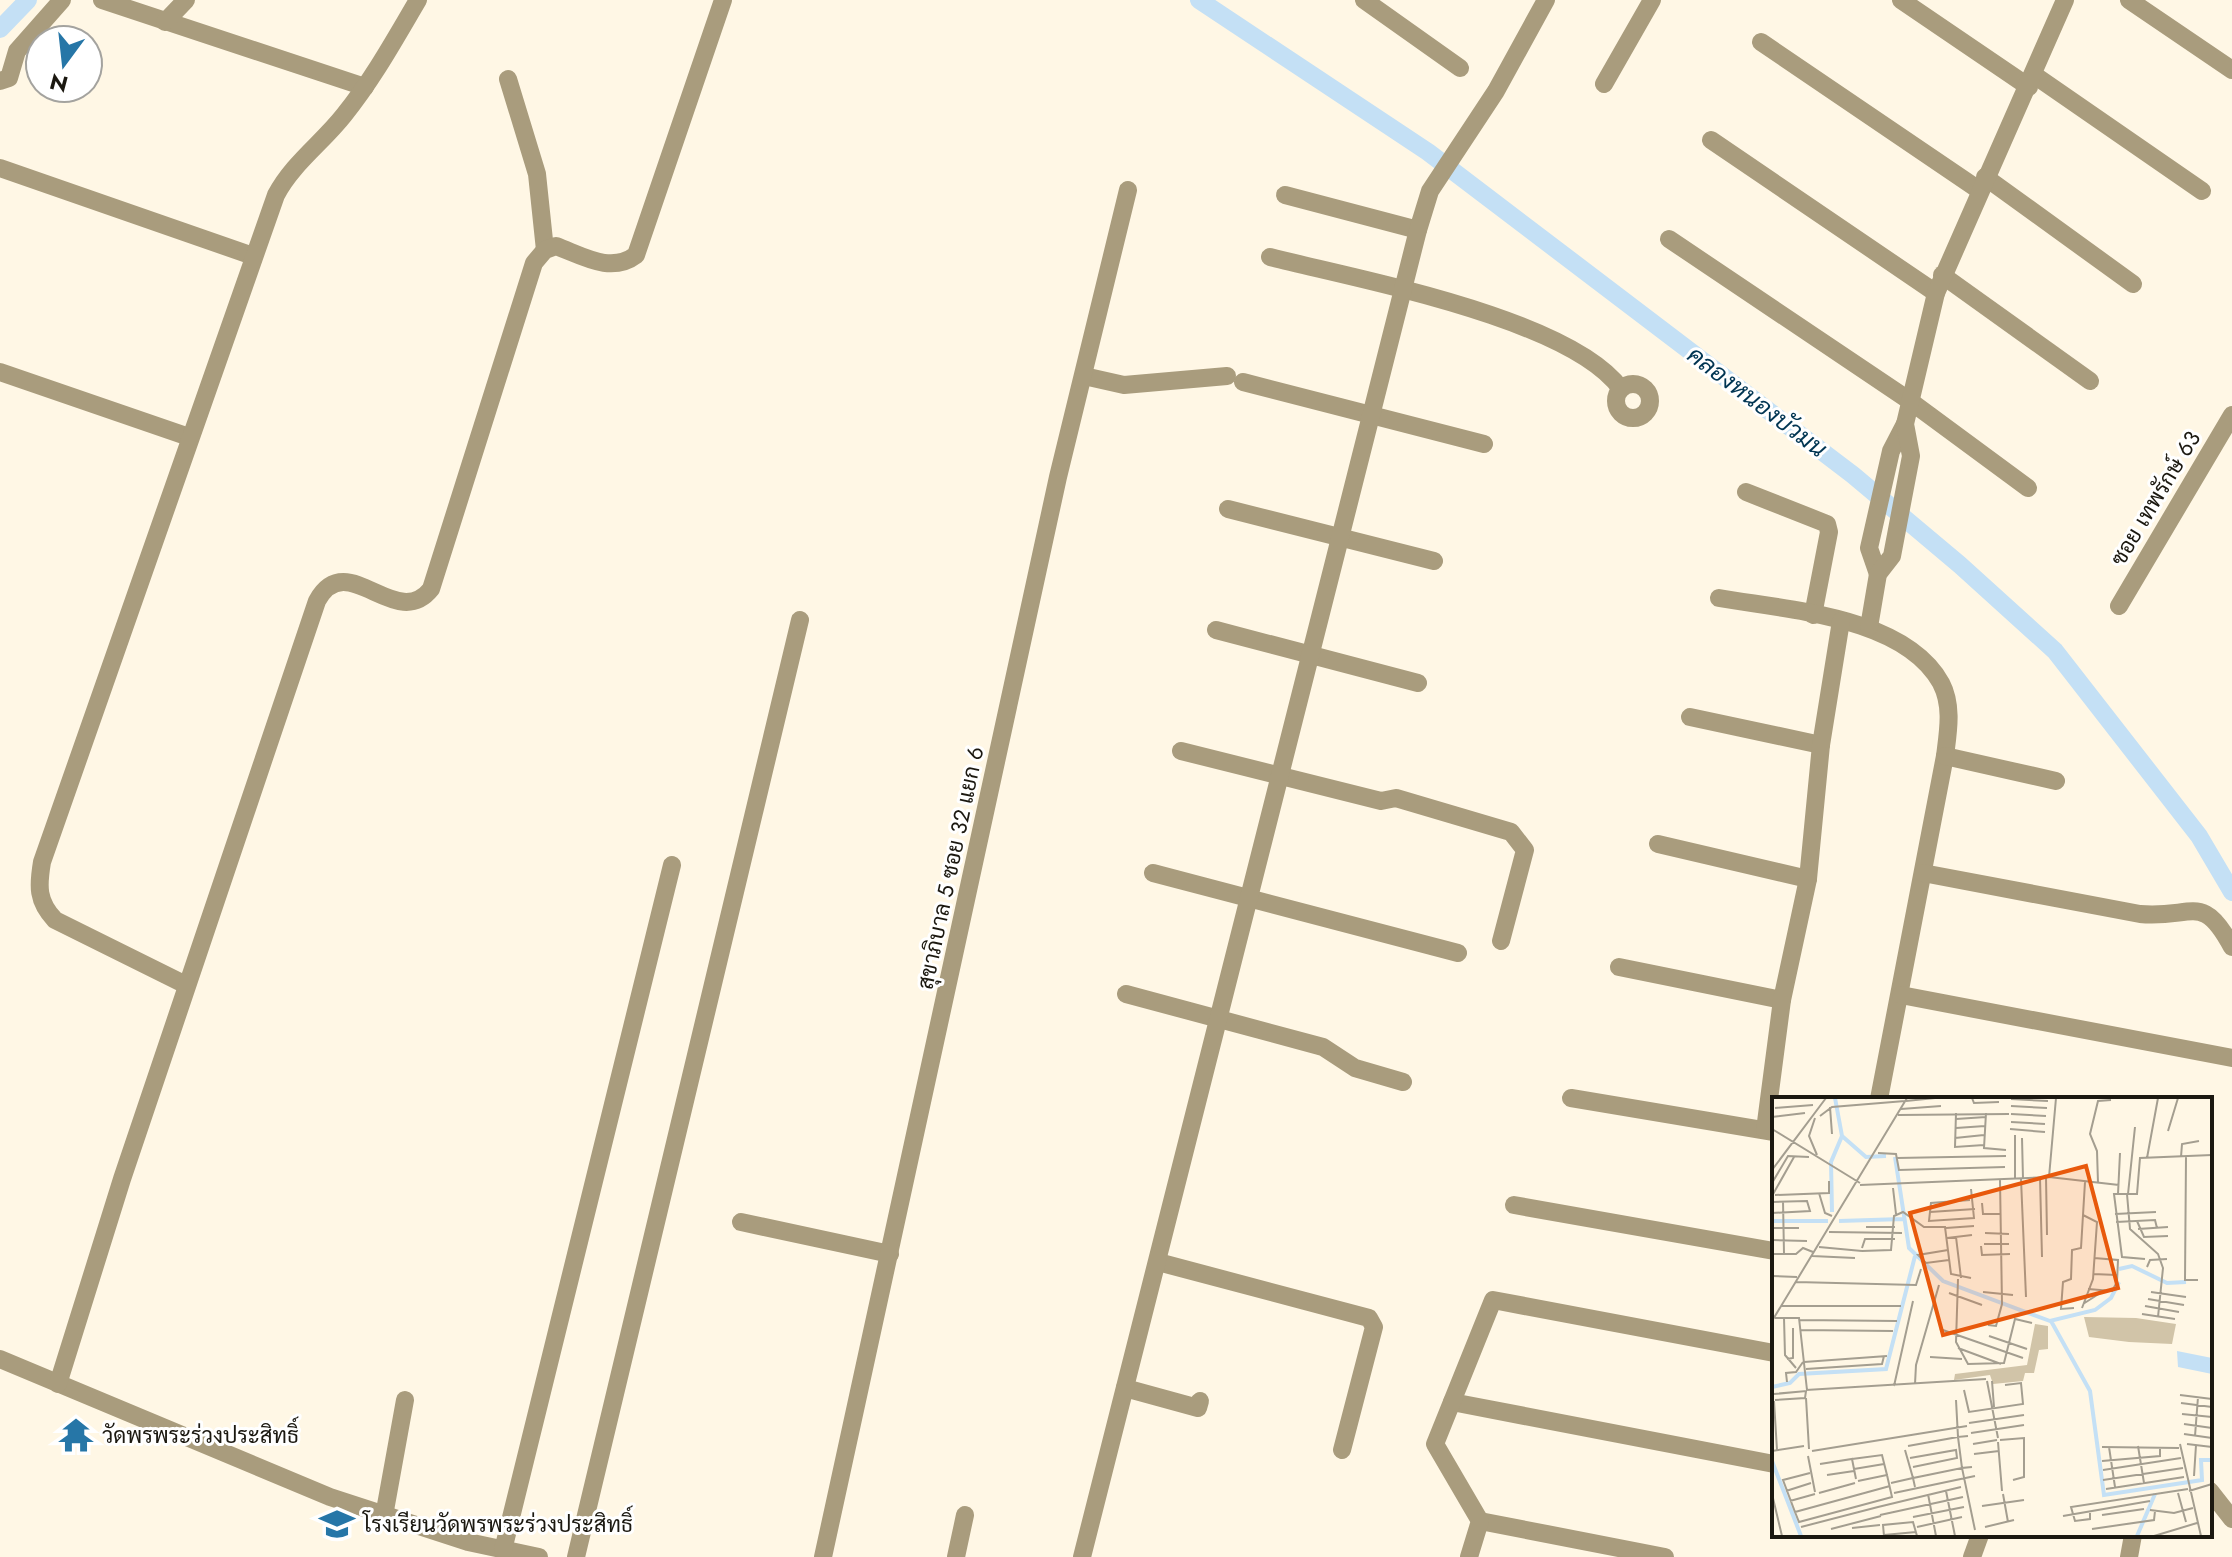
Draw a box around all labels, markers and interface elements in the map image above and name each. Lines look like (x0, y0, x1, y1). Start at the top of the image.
north arrow (24, 24, 104, 104)
text: N (46, 66, 71, 101)
water label: คลองหนองบัวมน (1680, 337, 1834, 466)
street label: ซอย เทพรักษ์ 63 (2102, 425, 2208, 571)
street label: สุขาภิบาล 5 ซอย 32 แยก 6 (909, 744, 991, 992)
inset map (1772, 1097, 2212, 1537)
temple icon: วัดพรพระร่วงประสิทธิ์ (57, 1416, 95, 1454)
place label: วัดพรพระร่วงประสิทธิ์ (102, 1416, 299, 1451)
school or university icon: โรงเรียนวัดพรพระร่วงประสิทธิ์ (318, 1505, 356, 1543)
place label: โรงเรียนวัดพรพระร่วงประสิทธิ์ (362, 1505, 633, 1540)

